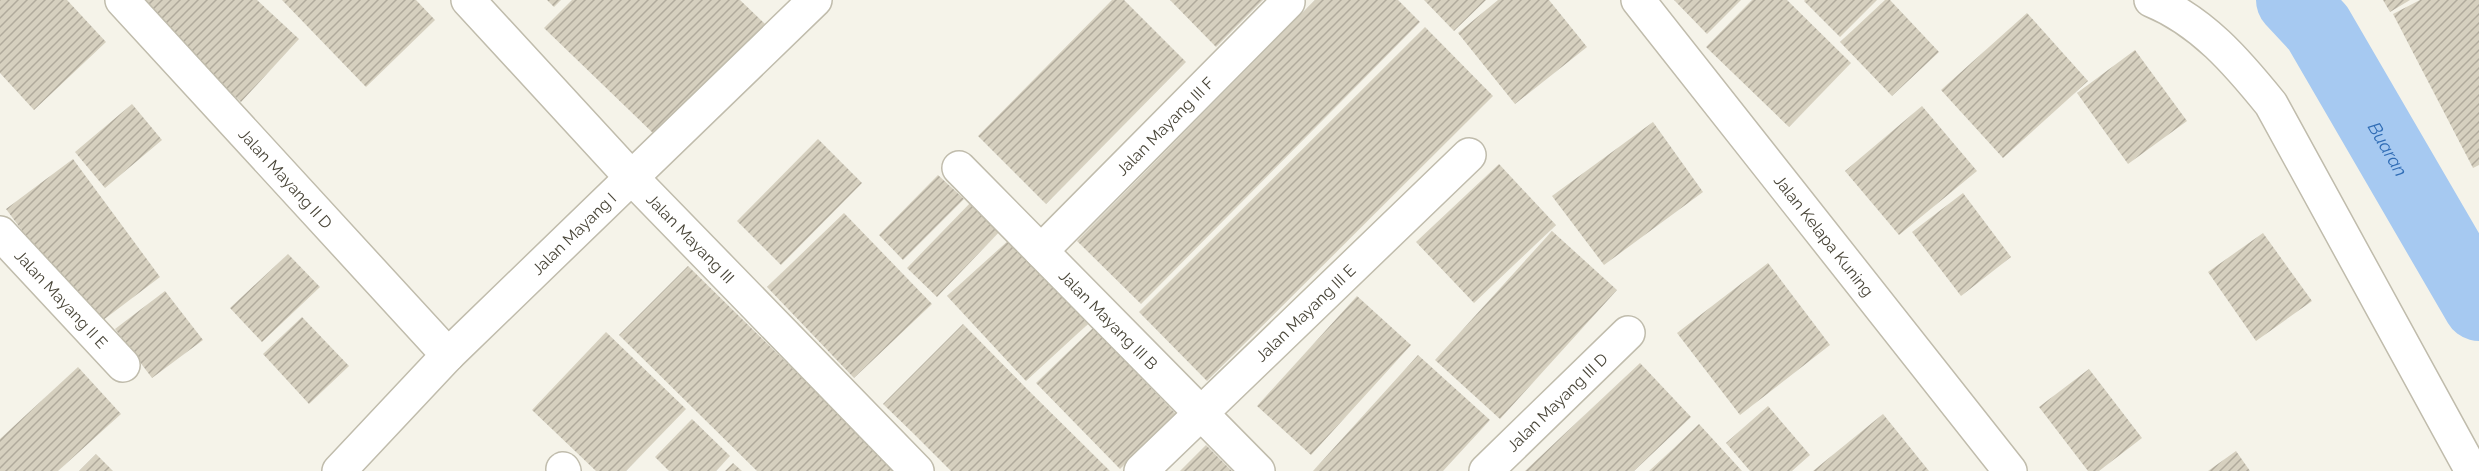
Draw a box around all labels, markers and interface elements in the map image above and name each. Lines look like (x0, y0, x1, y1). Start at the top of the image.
street label: Jalan Mayang III F (1112, 73, 1218, 179)
water label: Buaran (2364, 118, 2412, 180)
street label: Jalan Mayang II D (235, 124, 336, 232)
street label: Jalan Kelapa Kuning (1770, 171, 1878, 300)
street label: Jalan Mayang I (528, 188, 620, 278)
street label: Jalan Mayang III (643, 189, 738, 287)
street label: Jalan Mayang II E (11, 246, 112, 352)
street label: Jalan Mayang III E (1251, 260, 1359, 365)
street label: Jalan Mayang III B (1055, 266, 1162, 373)
street label: Jalan Mayang III D (1503, 349, 1611, 455)

